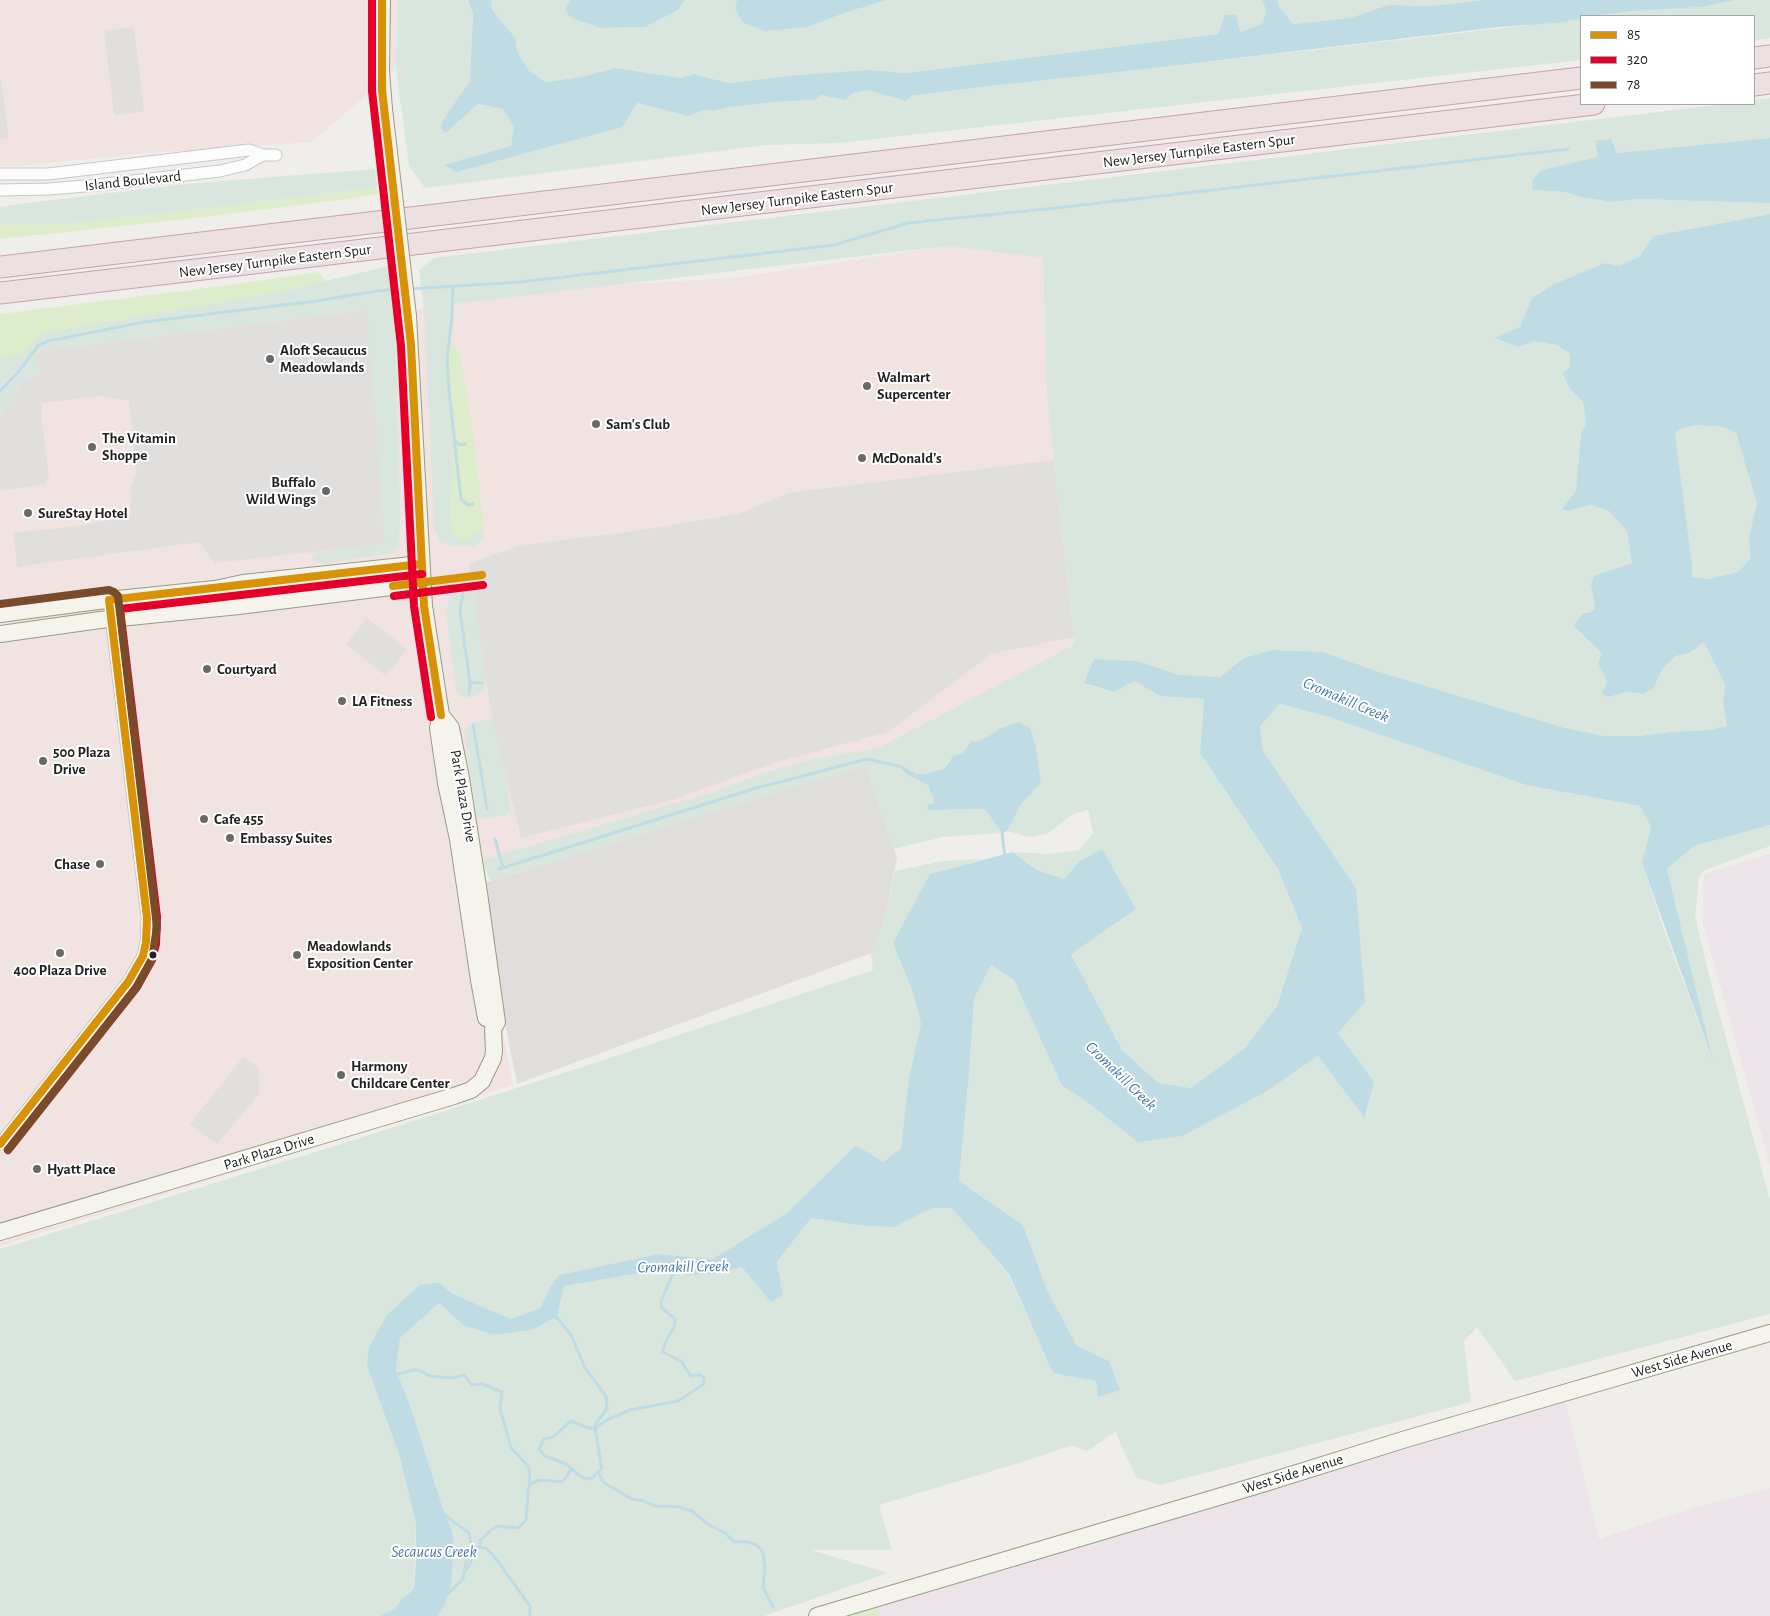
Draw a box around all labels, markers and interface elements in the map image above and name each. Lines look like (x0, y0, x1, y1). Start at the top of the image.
legend (1580, 15, 1755, 105)
text: 85 (1627, 27, 1640, 42)
text: 320 (1627, 52, 1648, 67)
text: 78 (1627, 77, 1640, 92)
street label: New Jersey Turnpike Eastern Spur (1102, 130, 1296, 172)
street label: Island Boulevard (84, 167, 182, 195)
street label: New Jersey Turnpike Eastern Spur (700, 178, 894, 220)
street label: New Jersey Turnpike Eastern Spur (178, 240, 372, 282)
place label: Aloft Secaucus Meadowlands (280, 341, 367, 376)
marker: Aloft Secaucus Meadowlands (264, 353, 276, 365)
place label: Walmart Supercenter (877, 368, 950, 403)
marker: Walmart Supercenter (861, 380, 873, 392)
place label: Sam's Club (606, 415, 670, 433)
marker: Sam's Club (590, 418, 602, 430)
place label: The Vitamin Shoppe (102, 429, 176, 464)
marker: The Vitamin Shoppe (86, 441, 98, 453)
place label: McDonald's (872, 449, 942, 467)
marker: McDonald's (856, 452, 868, 464)
place label: Buffalo Wild Wings (246, 473, 316, 508)
marker: Buffalo Wild Wings (320, 485, 332, 497)
place label: SureStay Hotel (38, 504, 128, 522)
marker: SureStay Hotel (22, 507, 34, 519)
place label: Courtyard (217, 660, 277, 678)
marker: Courtyard (201, 663, 213, 675)
water label: Cromakill Creek (1300, 673, 1392, 727)
place label: LA Fitness (352, 692, 412, 710)
marker: LA Fitness (336, 695, 348, 707)
place label: 500 Plaza Drive (53, 743, 110, 778)
street label: Park Plaza Drive (446, 748, 480, 844)
marker: 500 Plaza Drive (37, 755, 49, 767)
place label: Cafe 455 (214, 810, 263, 828)
marker: Cafe 455 (198, 813, 210, 825)
place label: Embassy Suites (240, 829, 332, 847)
marker: Embassy Suites (224, 832, 236, 844)
place label: Chase (54, 855, 90, 873)
marker: Chase (94, 858, 106, 870)
place label: Meadowlands Exposition Center (307, 937, 413, 972)
marker: 400 Plaza Drive (54, 947, 66, 959)
marker: Meadowlands Exposition Center (291, 949, 303, 961)
unlabelled marker (148, 950, 158, 960)
place label: 400 Plaza Drive (13, 961, 107, 979)
water label: Cromakill Creek (1081, 1037, 1161, 1115)
place label: Harmony Childcare Center (351, 1057, 450, 1092)
marker: Harmony Childcare Center (335, 1069, 347, 1081)
street label: Park Plaza Drive (222, 1130, 316, 1174)
place label: Hyatt Place (47, 1160, 115, 1178)
marker: Hyatt Place (31, 1163, 43, 1175)
water label: Cromakill Creek (637, 1257, 729, 1277)
street label: West Side Avenue (1630, 1336, 1734, 1382)
street label: West Side Avenue (1241, 1450, 1345, 1498)
water label: Secaucus Creek (391, 1542, 477, 1562)

